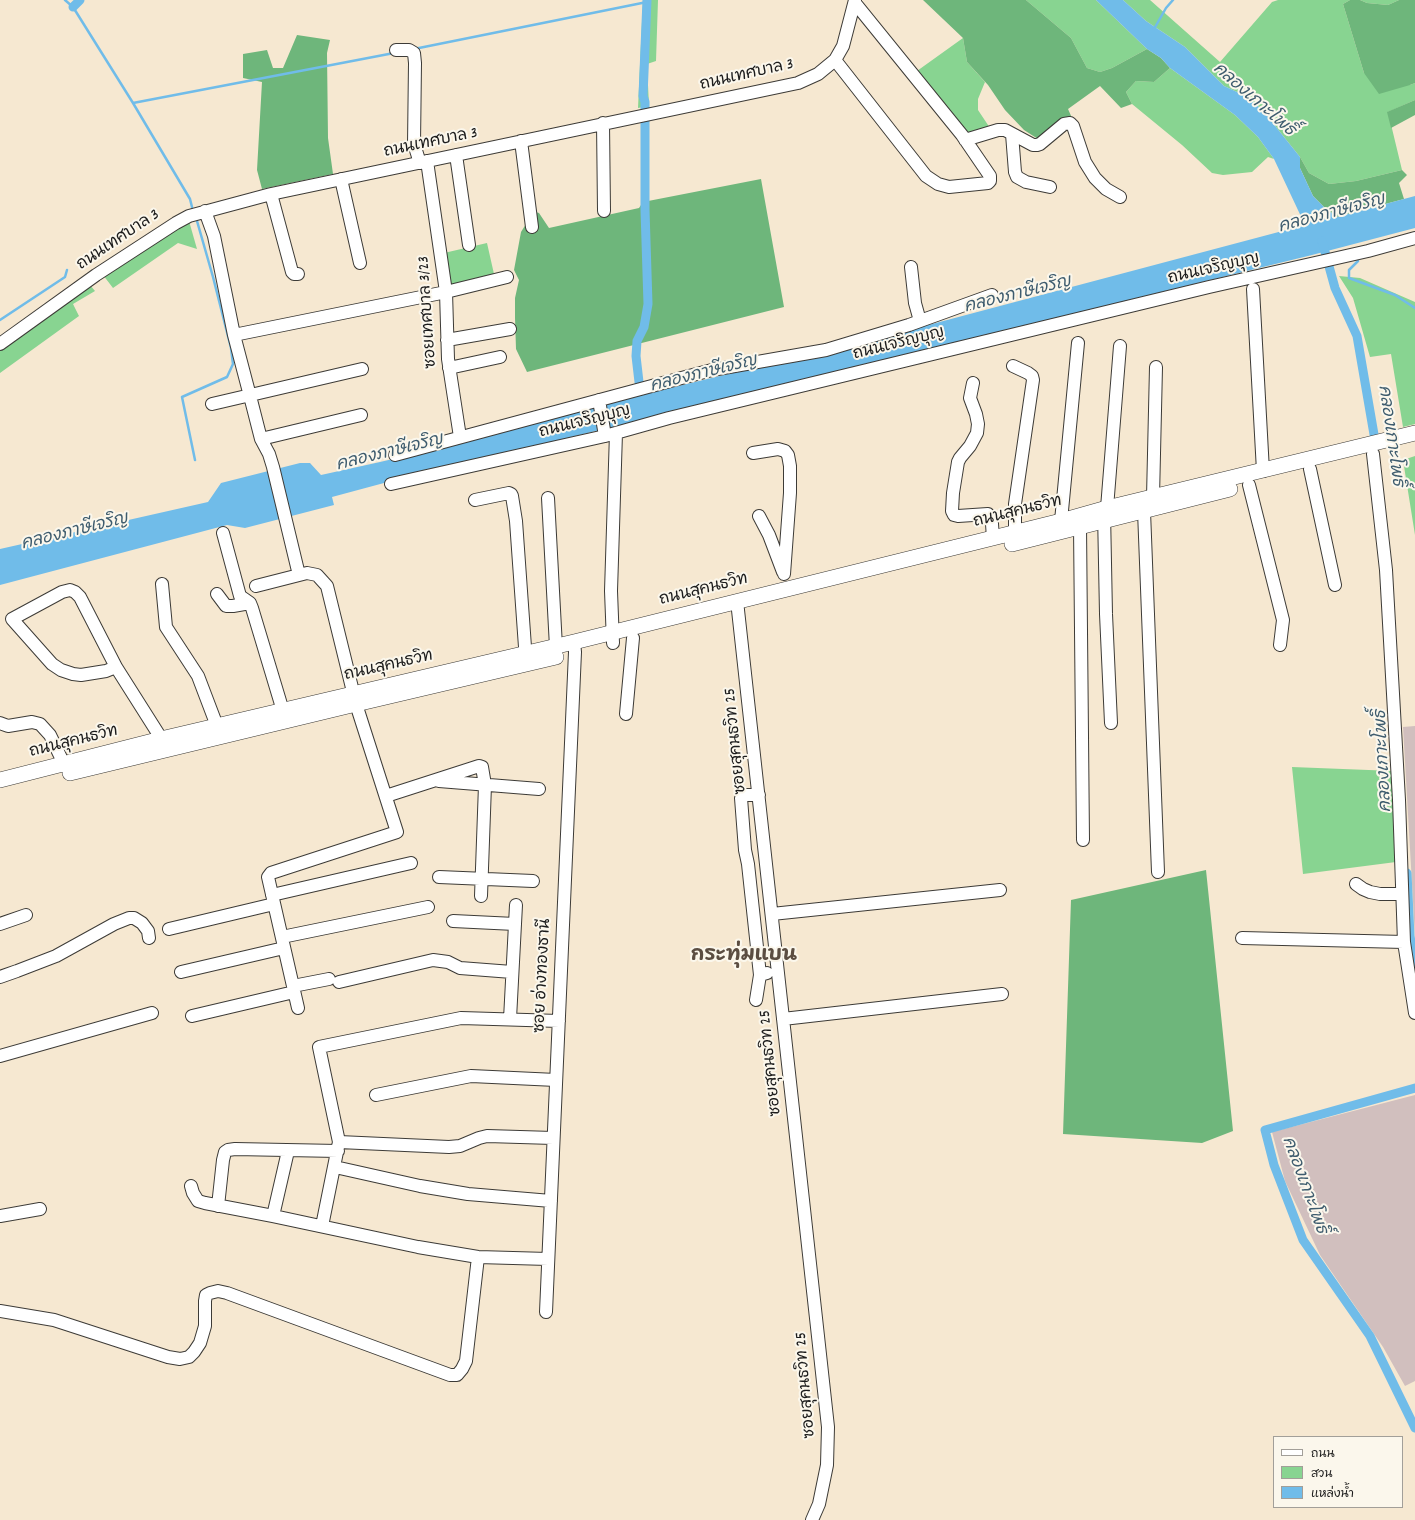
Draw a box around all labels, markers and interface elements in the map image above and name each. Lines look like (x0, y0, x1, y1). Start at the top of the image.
street label: ถนนเทศบาล 3 (698, 56, 796, 96)
water label: คลองเกาะโพธิ์ (1208, 60, 1298, 142)
street label: ถนนเทศบาล 3 (382, 125, 480, 163)
water label: คลองภาษีเจริญ (1277, 191, 1387, 239)
street label: ถนนเทศบาล 3 (74, 206, 164, 276)
street label: ถนนเจริญบุญ (1166, 250, 1262, 290)
street label: ซอยเทศบาล 3/23 (415, 255, 443, 369)
water label: คลองภาษีเจริญ (963, 273, 1073, 319)
street label: ถนนเจริญบุญ (851, 324, 947, 366)
water label: คลองภาษีเจริญ (649, 352, 759, 398)
water label: คลองเกาะโพธิ์ (1372, 384, 1406, 488)
street label: ถนนเจริญบุญ (537, 402, 633, 444)
water label: คลองภาษีเจริญ (335, 431, 445, 477)
street label: ถนนสุคนธวิท (972, 493, 1064, 533)
water label: คลองภาษีเจริญ (20, 510, 130, 556)
street label: ถนนสุคนธวิท (658, 571, 750, 611)
street label: ถนนสุคนธวิท (343, 647, 435, 687)
street label: ซอยสุคนธวิท 25 (722, 687, 752, 795)
water label: คลองเกาะโพธิ์ (1372, 709, 1398, 813)
street label: ถนนสุคนธวิท (28, 723, 120, 763)
street label: ซอย อ่างทองธานี (531, 918, 557, 1034)
district label: กระทุ่มแบน (691, 945, 797, 969)
street label: ซอยสุคนธวิท 25 (757, 1009, 787, 1117)
water label: คลองเกาะโพธิ์ (1276, 1134, 1330, 1238)
street label: ซอยสุคนธวิท 25 (793, 1331, 821, 1439)
legend (1273, 1436, 1403, 1508)
text: ถนน (1311, 1446, 1335, 1463)
text: สวน (1311, 1466, 1332, 1483)
text: แหล่งน้ำ (1311, 1486, 1354, 1503)

